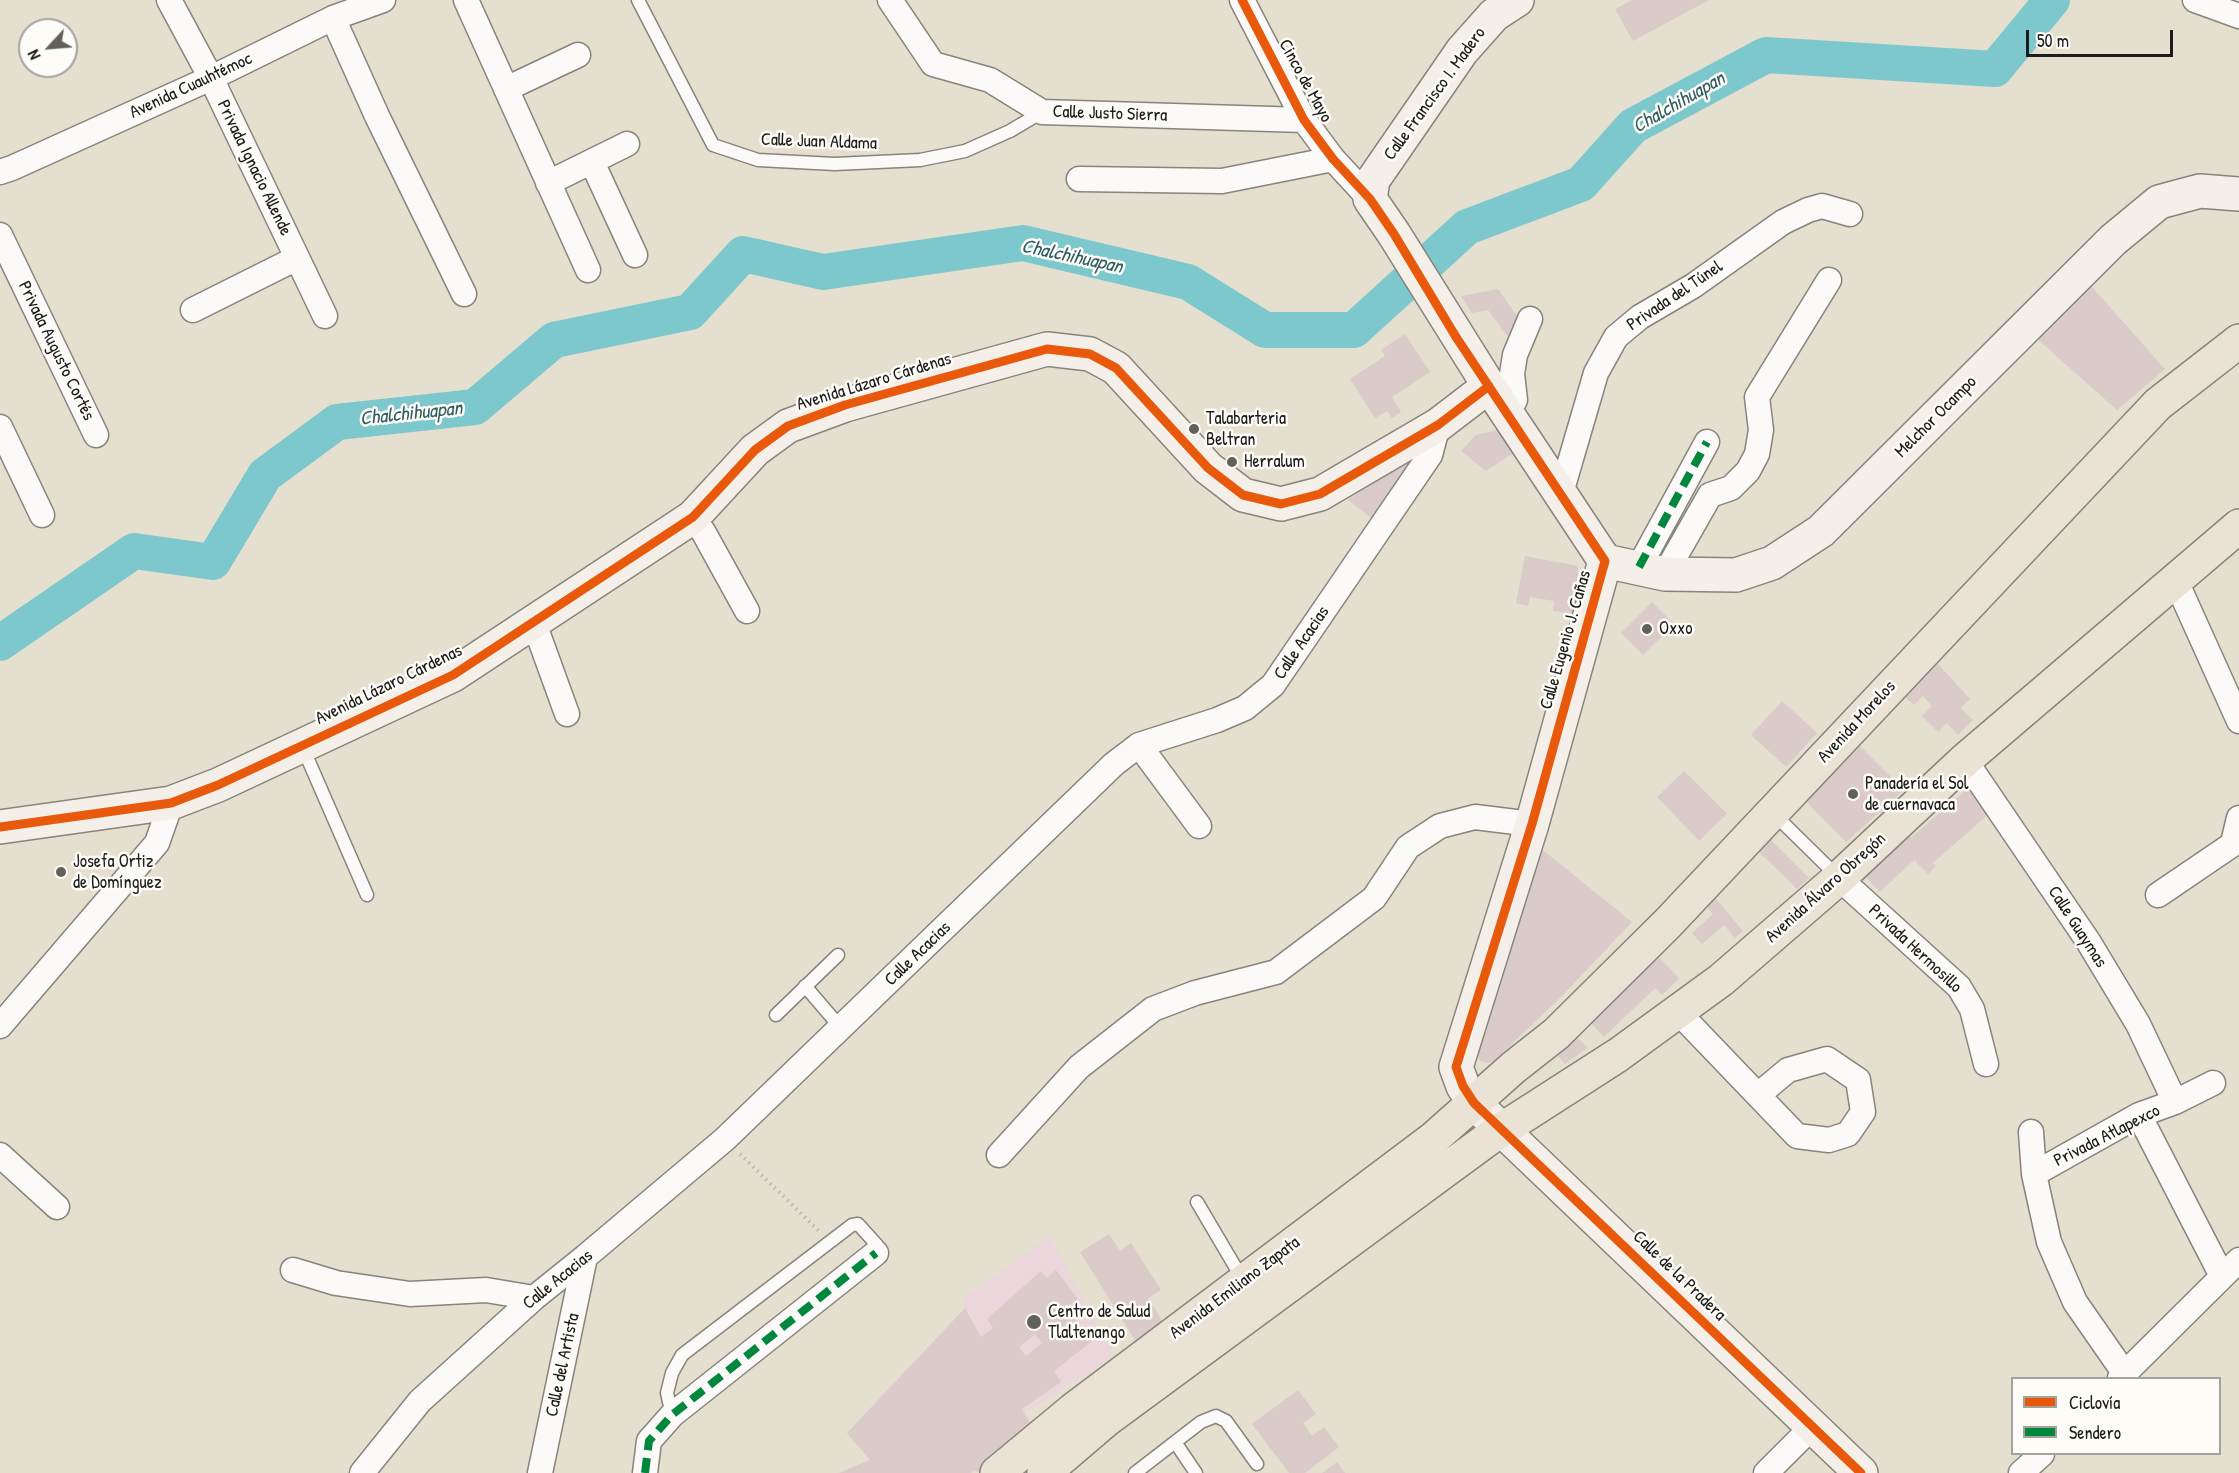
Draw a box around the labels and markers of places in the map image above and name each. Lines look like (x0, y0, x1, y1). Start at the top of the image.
place label: Talabarteria Beltran (1206, 408, 1286, 450)
marker: Talabarteria Beltran (1187, 422, 1201, 436)
place label: Herralum (1244, 451, 1305, 473)
marker: Herralum (1225, 455, 1239, 469)
place label: Oxxo (1659, 618, 1692, 640)
marker: Oxxo (1640, 622, 1654, 636)
place label: Panadería el Sol de cuernavaca (1865, 773, 1969, 816)
marker: Panadería el Sol de cuernavaca (1846, 787, 1860, 801)
place label: Josefa Ortiz de Domínguez (73, 851, 162, 894)
marker: Josefa Ortiz de Domínguez (54, 865, 68, 879)
place label: Centro de Salud Tlaltenango (1048, 1301, 1150, 1344)
marker: Centro de Salud Tlaltenango (1025, 1313, 1043, 1331)

